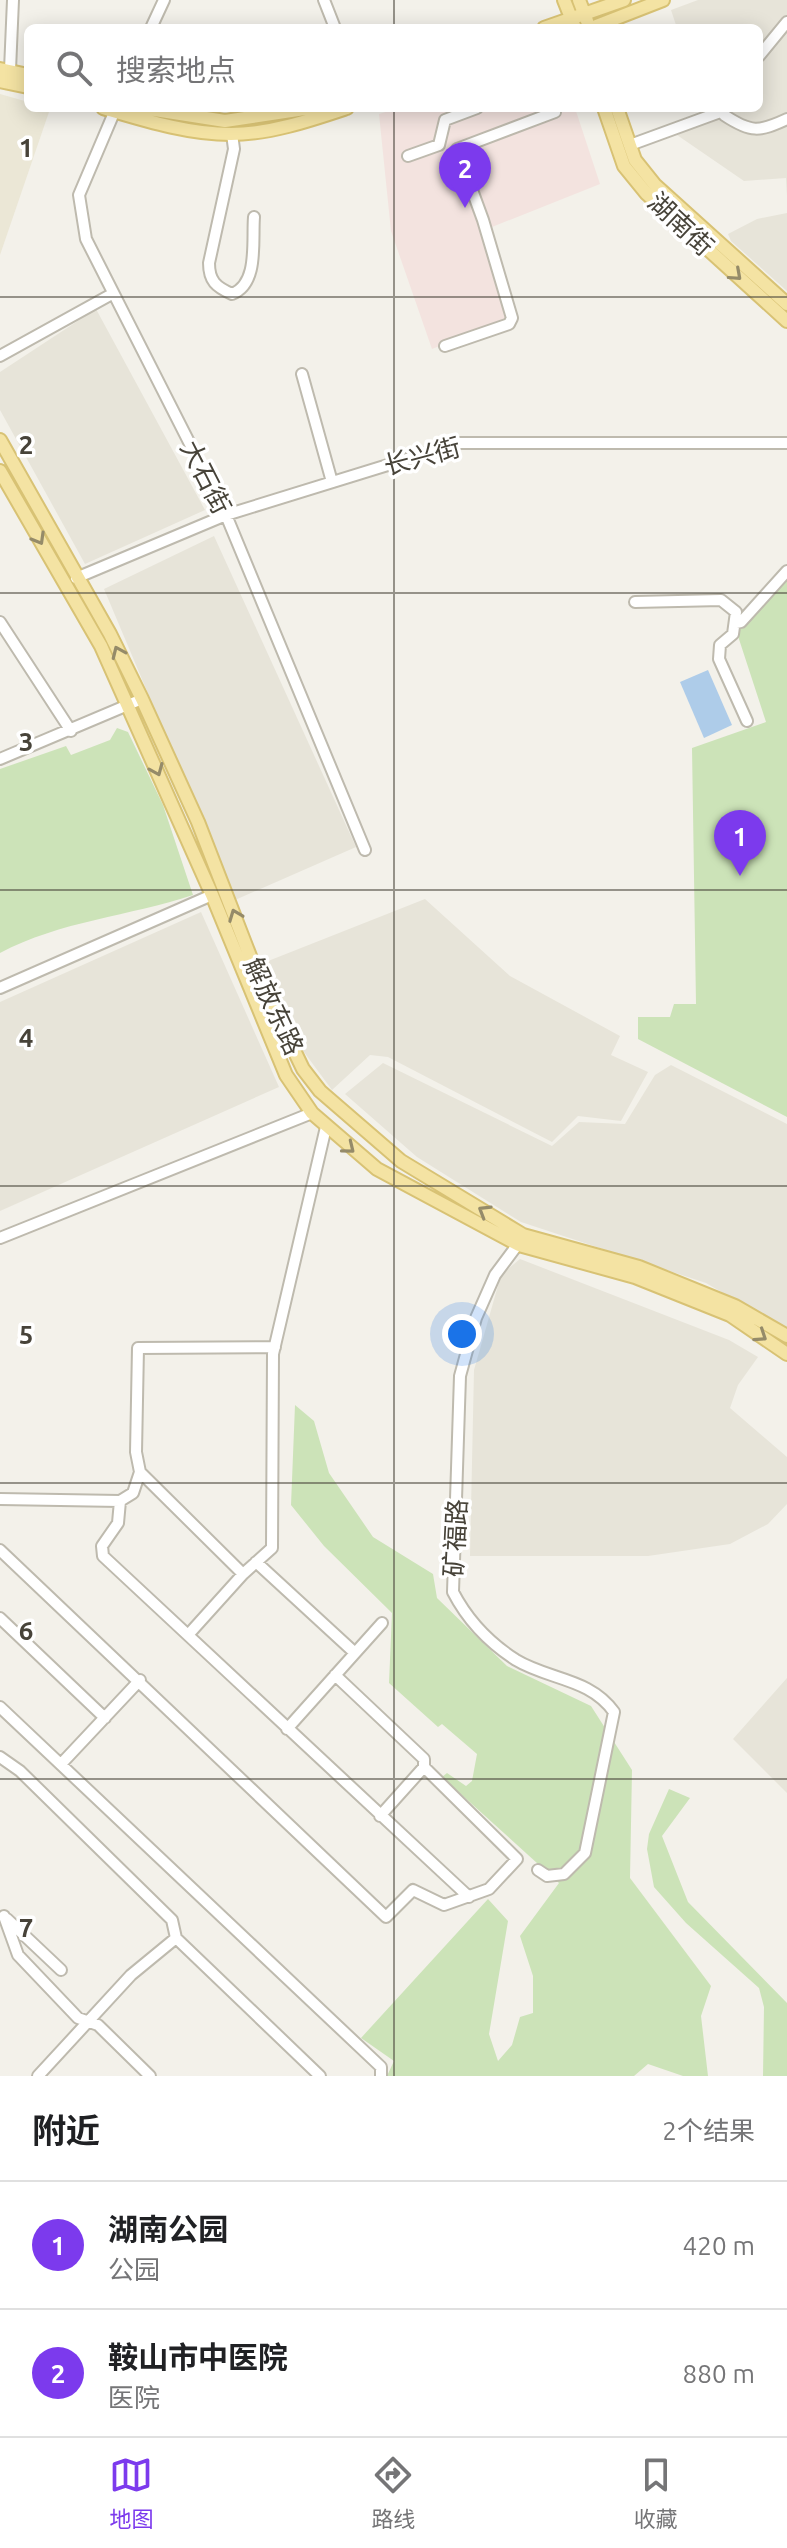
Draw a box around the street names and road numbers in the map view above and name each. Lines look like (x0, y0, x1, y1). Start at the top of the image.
street label: 湖南街 (643, 187, 719, 261)
street label: 长兴街 (381, 432, 463, 480)
street label: 大石街 (175, 436, 237, 518)
street label: 解放东路 (239, 953, 309, 1059)
street label: 矿福路 (438, 1498, 472, 1578)

